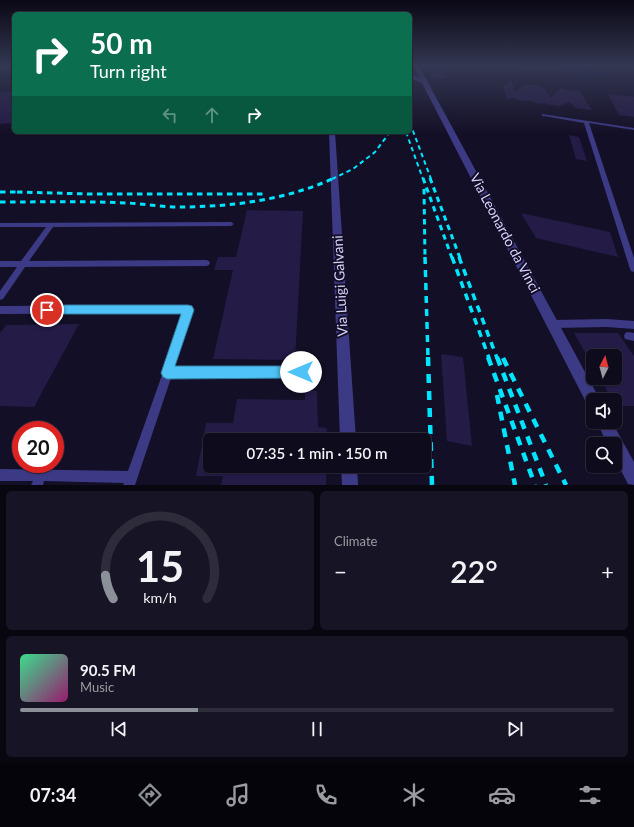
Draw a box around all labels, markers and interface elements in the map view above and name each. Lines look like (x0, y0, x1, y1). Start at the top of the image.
text: 50 m (90, 26, 153, 60)
icon: right (24, 28, 76, 80)
text: Turn right (90, 60, 167, 82)
icon: left (159, 104, 181, 126)
icon: ahead (201, 104, 223, 126)
icon: right (243, 104, 265, 126)
street label: Via Leonardo da Vinci (467, 170, 544, 295)
street label: Via Luigi Galvani (328, 235, 351, 337)
pin (30, 293, 64, 327)
icon: arrive (36, 299, 58, 321)
north arrow (586, 349, 622, 385)
map controls (586, 349, 622, 473)
position arrow (280, 351, 322, 393)
button: sound (586, 393, 622, 429)
speed limit sign: 20 (12, 421, 64, 473)
button: search (586, 437, 622, 473)
text: 07:35 · 1 min · 150 m (247, 444, 387, 462)
text: Climate (334, 533, 377, 549)
text: 15 (136, 540, 184, 590)
text: 22° (450, 553, 498, 589)
text: − (334, 558, 347, 585)
text: + (601, 558, 614, 585)
text: km/h (143, 588, 177, 605)
text: 90.5 FM (80, 661, 136, 679)
text: Music (80, 679, 114, 695)
icon: previous (108, 718, 130, 740)
icon: pause (306, 718, 328, 740)
icon: next (504, 718, 526, 740)
icon: directions (136, 781, 164, 809)
icon: music (224, 781, 252, 809)
icon: phone (312, 781, 340, 809)
icon: climate (400, 781, 428, 809)
icon: car (488, 781, 516, 809)
icon: filters (576, 781, 604, 809)
text: 07:34 (30, 784, 76, 806)

